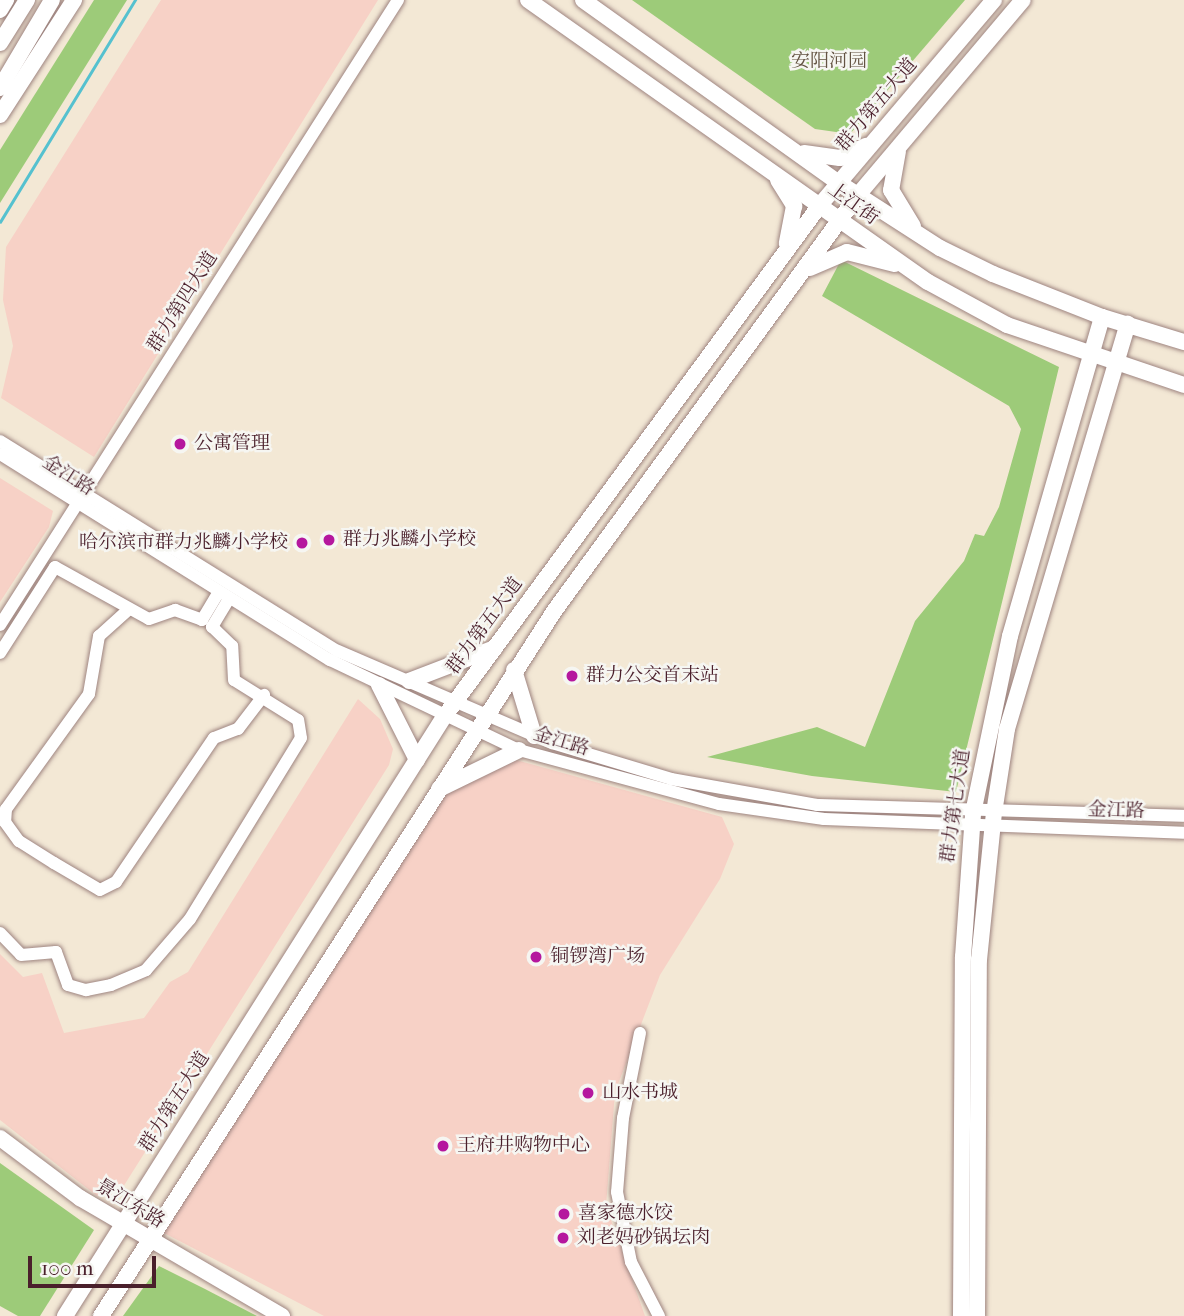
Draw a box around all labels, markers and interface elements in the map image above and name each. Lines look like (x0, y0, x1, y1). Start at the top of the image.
park label: 安阳河园 (791, 51, 867, 73)
street label: 群力第五大道 (832, 54, 922, 156)
street label: 上江街 (823, 178, 883, 230)
street label: 群力第四大道 (143, 248, 223, 356)
place label: 公寓管理 (194, 433, 270, 455)
marker: 公寓管理 (172, 436, 188, 452)
street label: 金江路 (38, 451, 98, 501)
place label: 群力兆麟小学校 (343, 529, 476, 551)
place label: 哈尔滨市群力兆麟小学校 (79, 532, 288, 554)
marker: 群力兆麟小学校 (321, 532, 337, 548)
marker: 哈尔滨市群力兆麟小学校 (294, 535, 310, 551)
street label: 群力第五大道 (442, 573, 528, 679)
place label: 群力公交首末站 (586, 665, 719, 687)
marker: 群力公交首末站 (564, 668, 580, 684)
street label: 金江路 (530, 723, 592, 761)
street label: 群力第七大道 (937, 748, 975, 864)
street label: 金江路 (1087, 799, 1145, 823)
place label: 铜锣湾广场 (550, 946, 645, 968)
marker: 铜锣湾广场 (528, 949, 544, 965)
street label: 群力第五大道 (135, 1048, 215, 1156)
place label: 山水书城 (602, 1082, 678, 1104)
marker: 山水书城 (580, 1085, 596, 1101)
place label: 王府井购物中心 (457, 1135, 590, 1157)
marker: 王府井购物中心 (435, 1138, 451, 1154)
street label: 景江东路 (92, 1175, 168, 1233)
place label: 喜家德水饺 (578, 1203, 673, 1225)
marker: 喜家德水饺 (556, 1206, 572, 1222)
place label: 刘老妈砂锅坛肉 (577, 1227, 710, 1249)
marker: 刘老妈砂锅坛肉 (555, 1230, 571, 1246)
scale bar (32, 1242, 159, 1286)
text: 100 m (41, 1256, 94, 1280)

